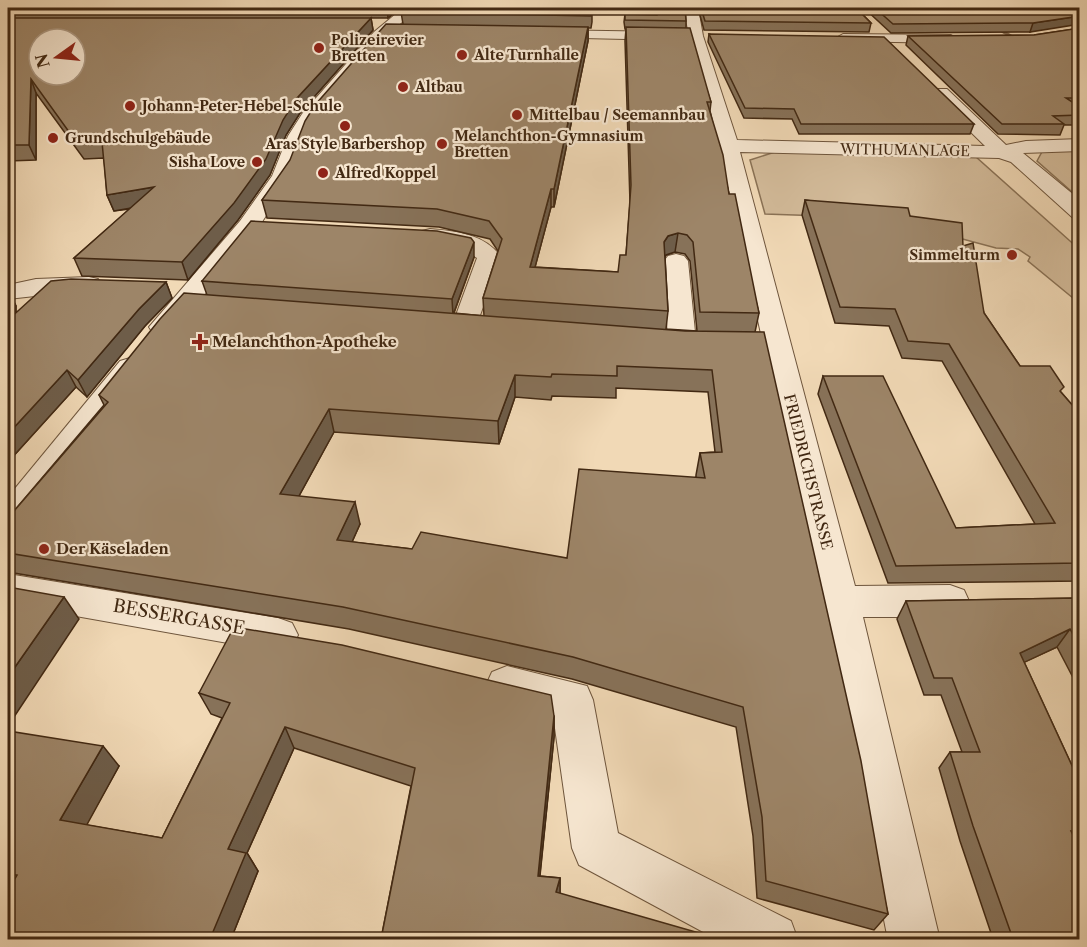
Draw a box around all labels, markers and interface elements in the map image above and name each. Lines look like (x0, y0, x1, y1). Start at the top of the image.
north arrow (27, 27, 87, 87)
place label: Polizeirevier Bretten (331, 31, 424, 65)
marker: Polizeirevier Bretten (312, 41, 326, 55)
place label: Alte Turnhalle (473, 46, 579, 64)
marker: Alte Turnhalle (455, 48, 469, 62)
text: N (31, 51, 54, 70)
place label: Altbau (414, 78, 463, 96)
marker: Altbau (396, 80, 410, 94)
place label: Johann-Peter-Hebel-Schule (139, 97, 342, 115)
marker: Johann-Peter-Hebel-Schule (123, 99, 137, 113)
place label: Mittelbau / Seemannbau (529, 106, 706, 124)
marker: Mittelbau / Seemannbau (510, 108, 524, 122)
marker: Aras Style Barbershop (338, 119, 352, 133)
place label: Melanchthon-Gymnasium Bretten (454, 127, 644, 161)
place label: Grundschulgebäude (65, 129, 210, 147)
marker: Grundschulgebäude (46, 131, 60, 145)
place label: Aras Style Barbershop (264, 135, 425, 153)
marker: Melanchthon-Gymnasium Bretten (435, 137, 449, 151)
street label: WITHUMANLAGE (839, 140, 970, 160)
place label: Sisha Love (169, 153, 245, 171)
marker: Sisha Love (250, 155, 264, 169)
place label: Alfred Koppel (334, 164, 436, 182)
marker: Alfred Koppel (316, 166, 330, 180)
place label: Simmelturm (909, 246, 1000, 264)
marker: Simmelturm (1005, 248, 1019, 262)
place label: Melanchthon-Apotheke (212, 332, 397, 351)
marker: Melanchthon-Apotheke (193, 335, 207, 349)
street label: FRIEDRICHSTRASSE (780, 392, 837, 552)
place label: Der Käseladen (56, 539, 169, 558)
marker: Der Käseladen (37, 542, 51, 556)
street label: BESSERGASSE (111, 595, 247, 639)

